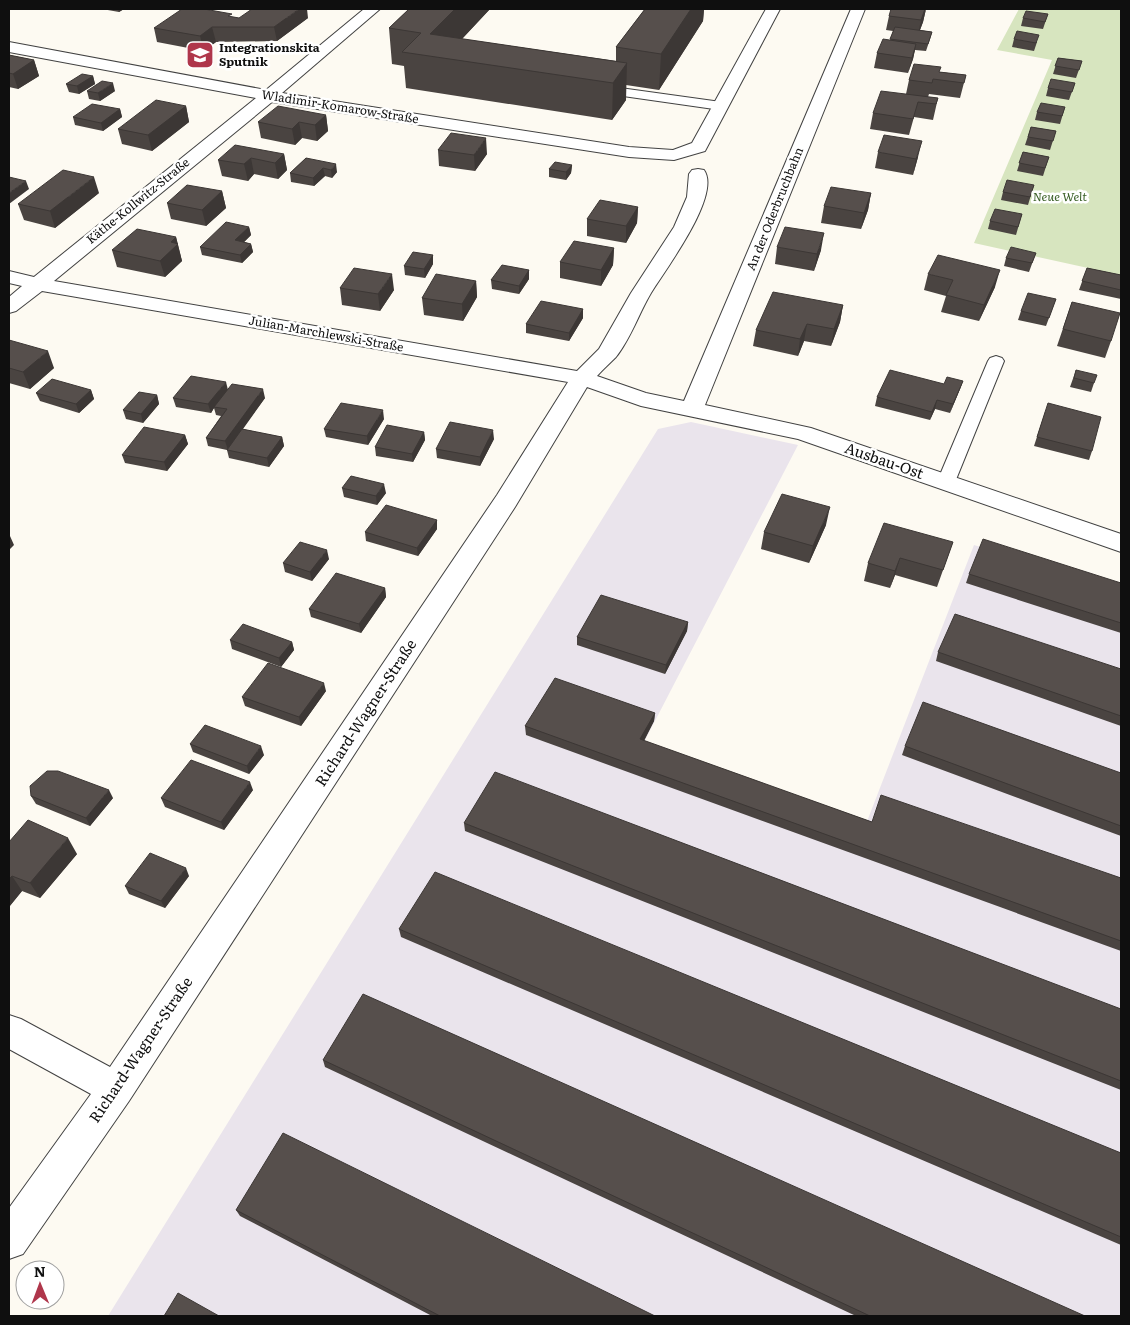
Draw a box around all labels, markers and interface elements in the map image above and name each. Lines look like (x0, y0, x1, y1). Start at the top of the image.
place label: Integrationskita Sputnik (219, 38, 320, 70)
school or university icon: Integrationskita Sputnik (185, 40, 215, 70)
street label: Wladimir-Komarow-Straße (260, 85, 420, 127)
street label: An der Oderbruchbahn (741, 144, 807, 273)
street label: Käthe-Kollwitz-Straße (82, 153, 193, 248)
park label: Neue Welt (1033, 187, 1087, 205)
street label: Julian-Marchlewski-Straße (247, 311, 405, 356)
street label: Ausbau-Ost (842, 435, 927, 484)
street label: Richard-Wagner-Straße (308, 634, 421, 790)
street label: Richard-Wagner-Straße (82, 971, 197, 1127)
north arrow (15, 1260, 65, 1310)
text: N (34, 1261, 46, 1281)

